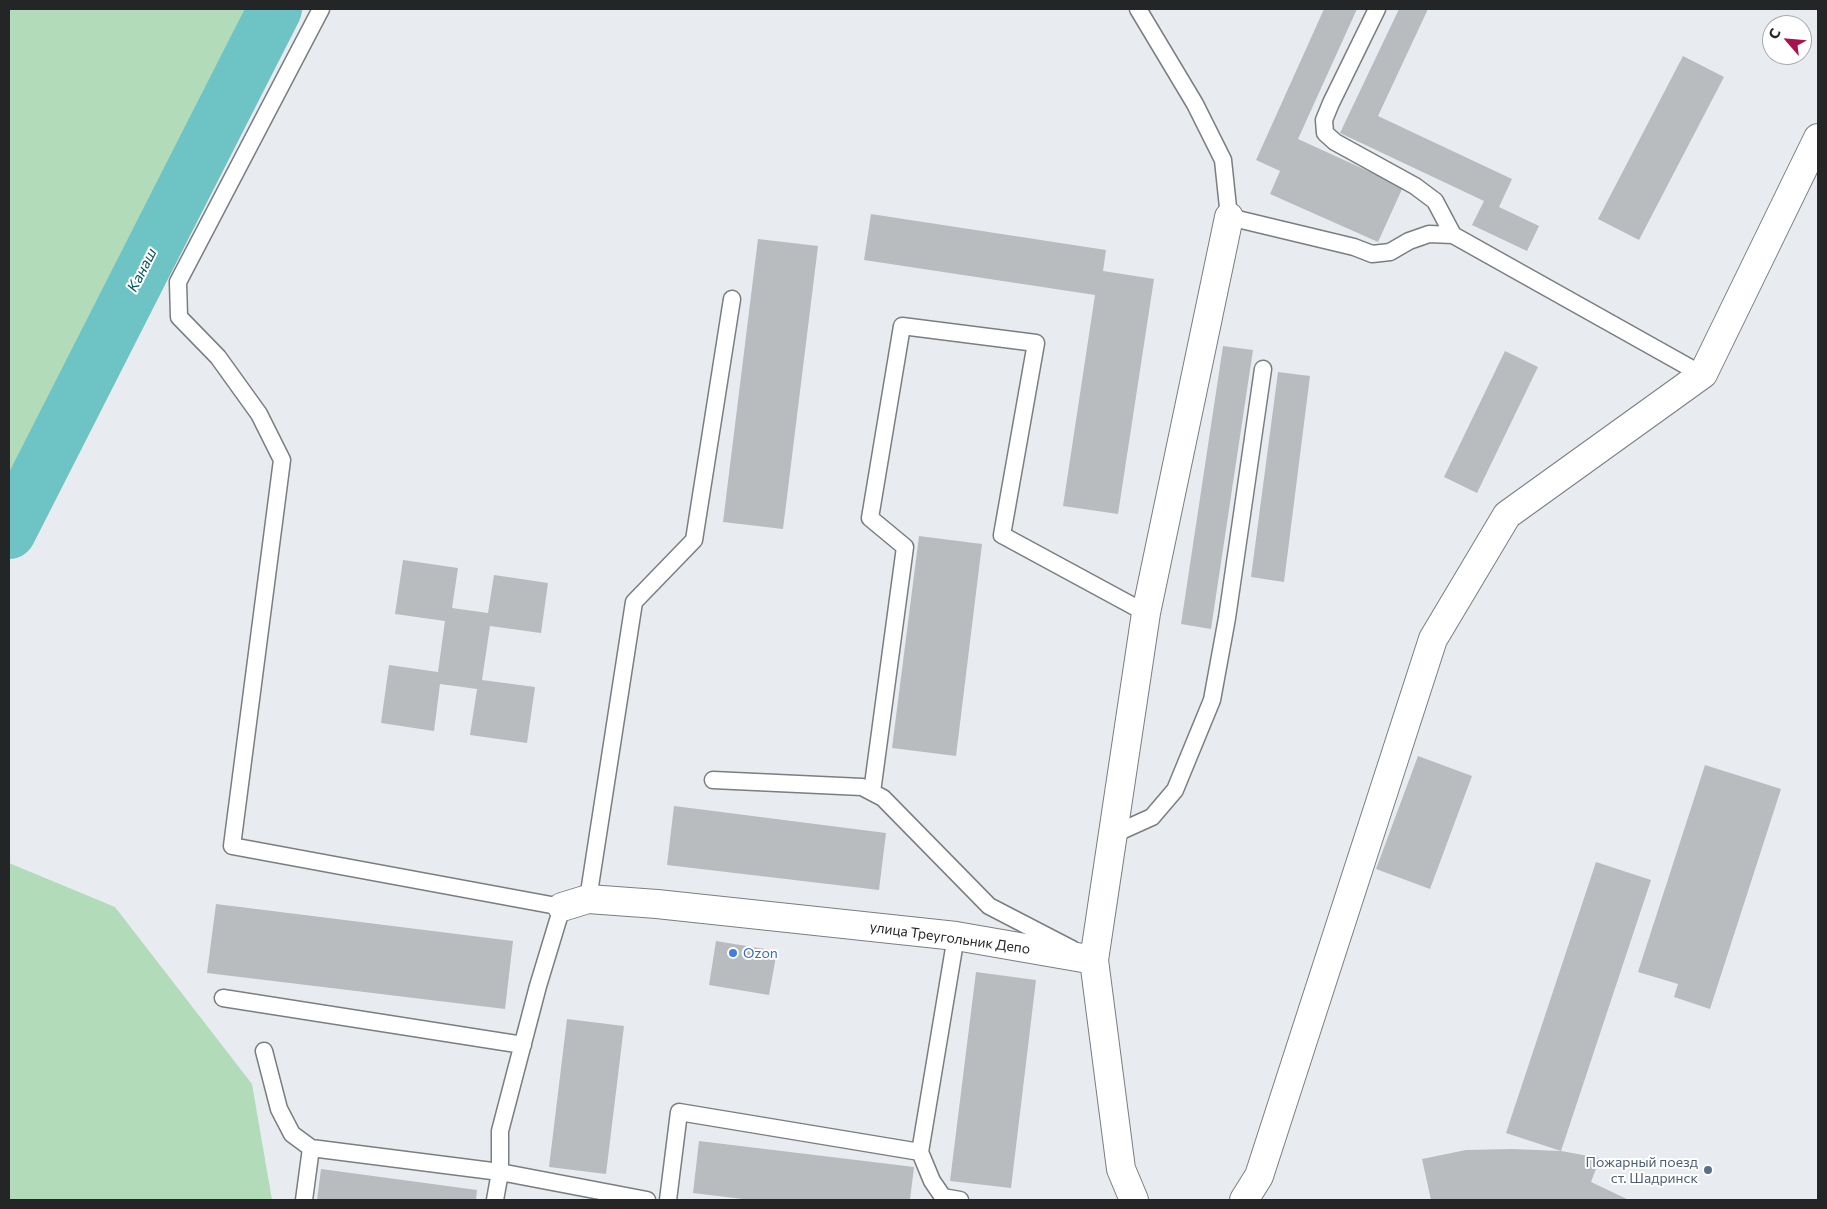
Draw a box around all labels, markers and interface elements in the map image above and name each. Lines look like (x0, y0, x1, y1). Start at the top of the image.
north arrow (1762, 15, 1812, 65)
text: С (1764, 25, 1784, 42)
water label: Канаш (123, 245, 161, 295)
street label: улица Треугольник Депо (869, 918, 1031, 958)
place label: Ozon (743, 945, 778, 961)
marker: Ozon (727, 947, 739, 959)
place label: Пожарный поезд ст. Шадринск (1585, 1154, 1698, 1186)
marker: Пожарный поезд ст. Шадринск (1702, 1164, 1714, 1176)

